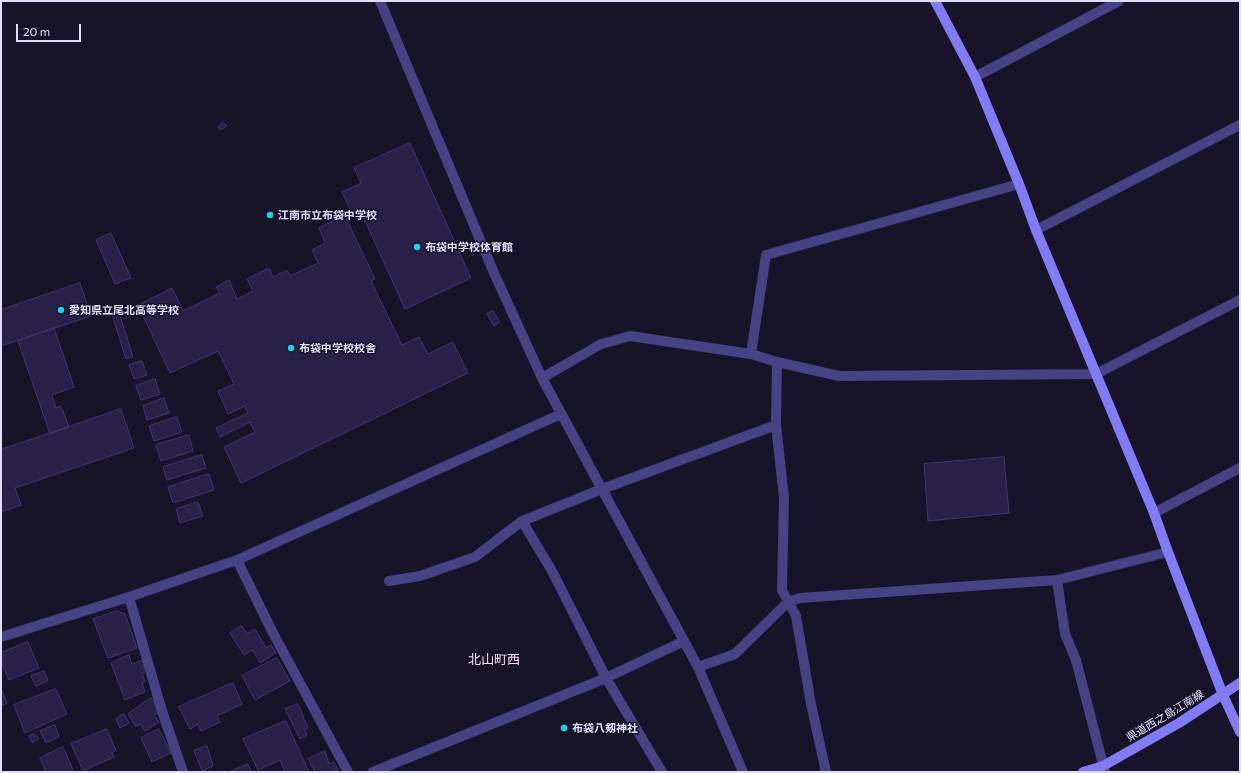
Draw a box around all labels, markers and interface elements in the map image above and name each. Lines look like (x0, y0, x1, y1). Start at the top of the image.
scale bar (18, 16, 83, 42)
text: 20 m (23, 24, 50, 38)
place label: 江南市立布袋中学校 (278, 208, 377, 222)
marker: 江南市立布袋中学校 (265, 210, 275, 220)
place label: 布袋中学校体育館 (425, 240, 513, 254)
marker: 布袋中学校体育館 (412, 242, 422, 252)
place label: 愛知県立尾北高等学校 (69, 303, 179, 317)
marker: 愛知県立尾北高等学校 (56, 305, 66, 315)
place label: 布袋中学校校舎 (299, 341, 376, 355)
marker: 布袋中学校校舎 (286, 343, 296, 353)
district label: 北山町西 (468, 652, 520, 668)
street label: 県道西之島江南線 (1124, 688, 1206, 744)
place label: 布袋八剱神社 (572, 721, 638, 735)
marker: 布袋八剱神社 (559, 723, 569, 733)

